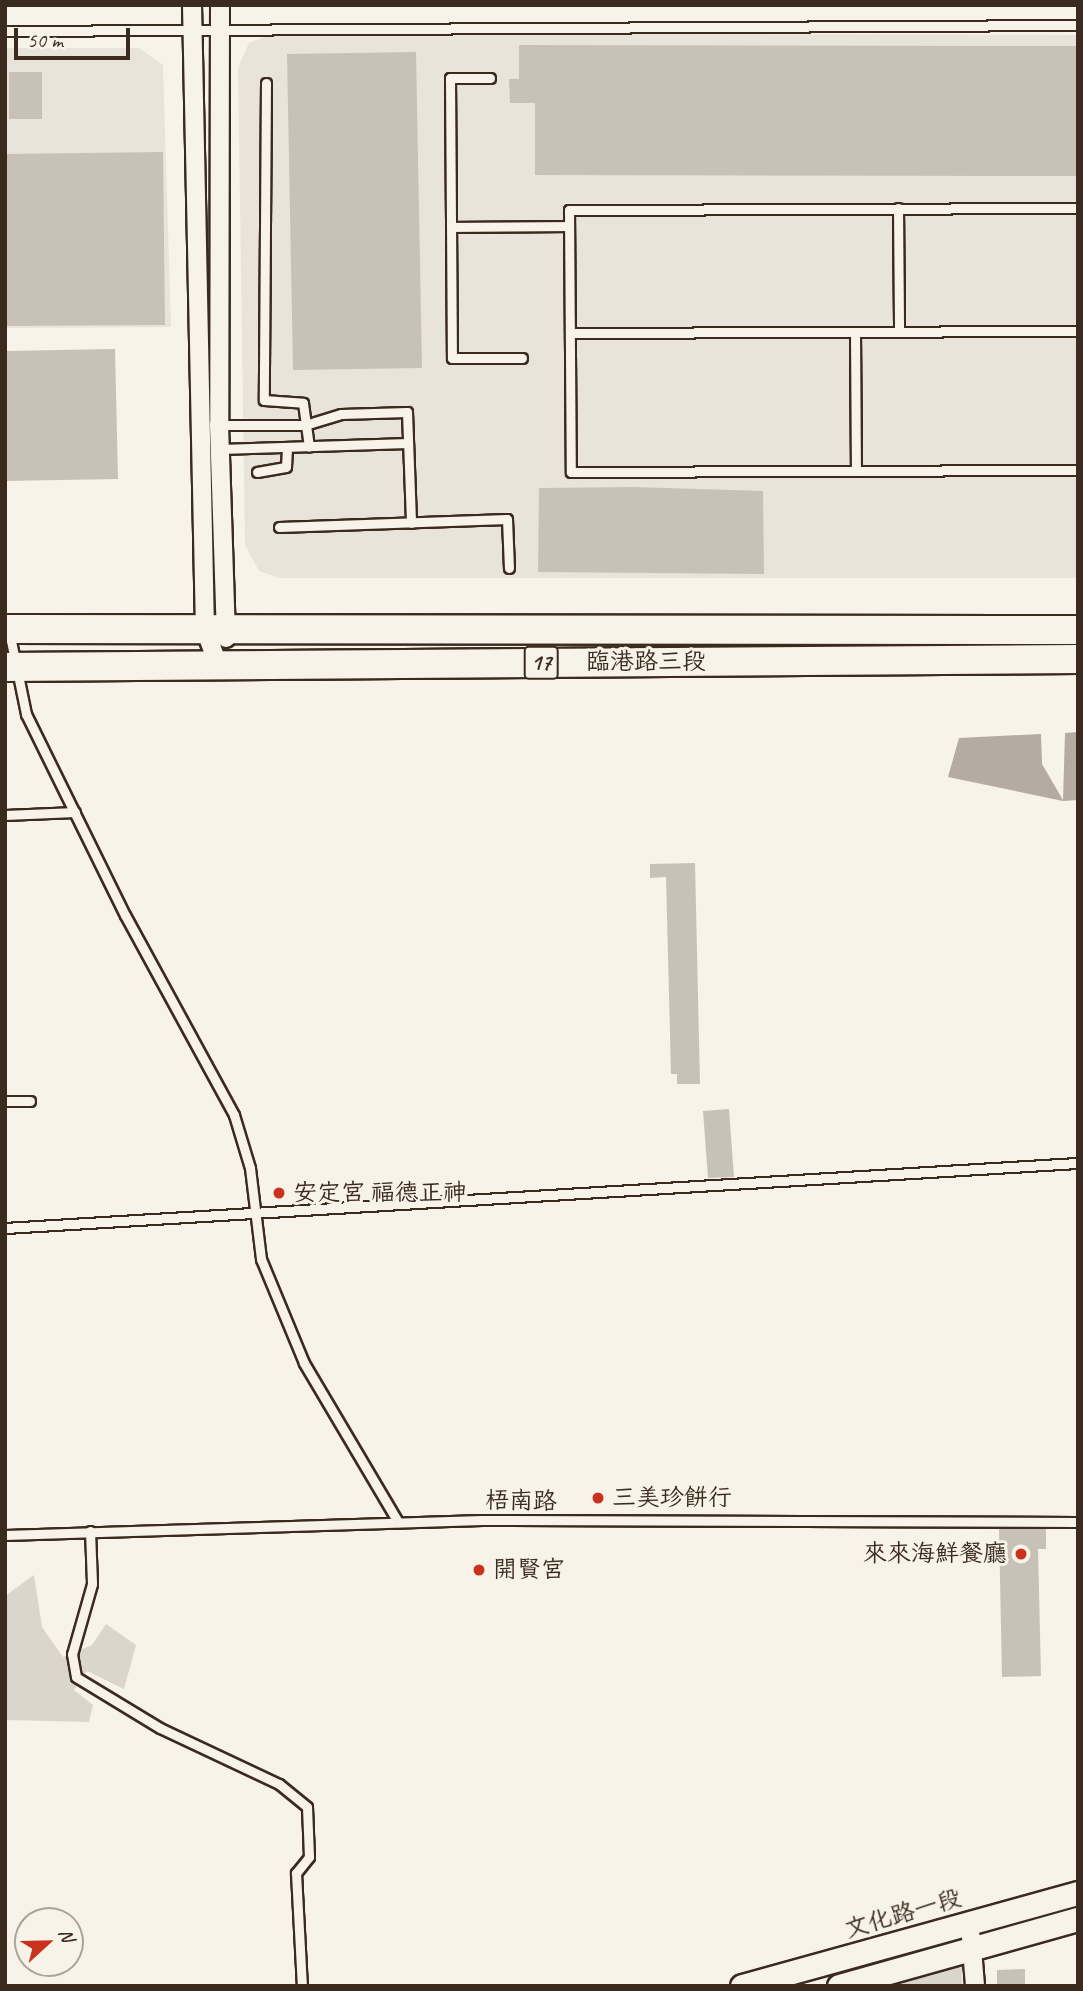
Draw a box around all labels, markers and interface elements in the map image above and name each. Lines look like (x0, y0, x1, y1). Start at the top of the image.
scale bar (18, 14, 133, 58)
text: 50 m (27, 27, 63, 53)
road number: 17 (524, 643, 558, 682)
street label: 臨港路三段 (586, 648, 706, 676)
place label: 安定宮 福德正神 (293, 1179, 467, 1207)
marker: 安定宮 福德正神 (271, 1185, 287, 1201)
place label: 三美珍餅行 (612, 1484, 732, 1512)
street label: 梧南路 (485, 1486, 557, 1516)
marker: 三美珍餅行 (590, 1490, 606, 1506)
place label: 來來海鮮餐廳 (863, 1540, 1007, 1568)
marker: 來來海鮮餐廳 (1013, 1546, 1029, 1562)
place label: 開賢宮 (493, 1556, 565, 1584)
marker: 開賢宮 (471, 1562, 487, 1578)
street label: 文化路一段 (841, 1884, 965, 1944)
north arrow (14, 1907, 84, 1977)
text: N (53, 1925, 80, 1945)

